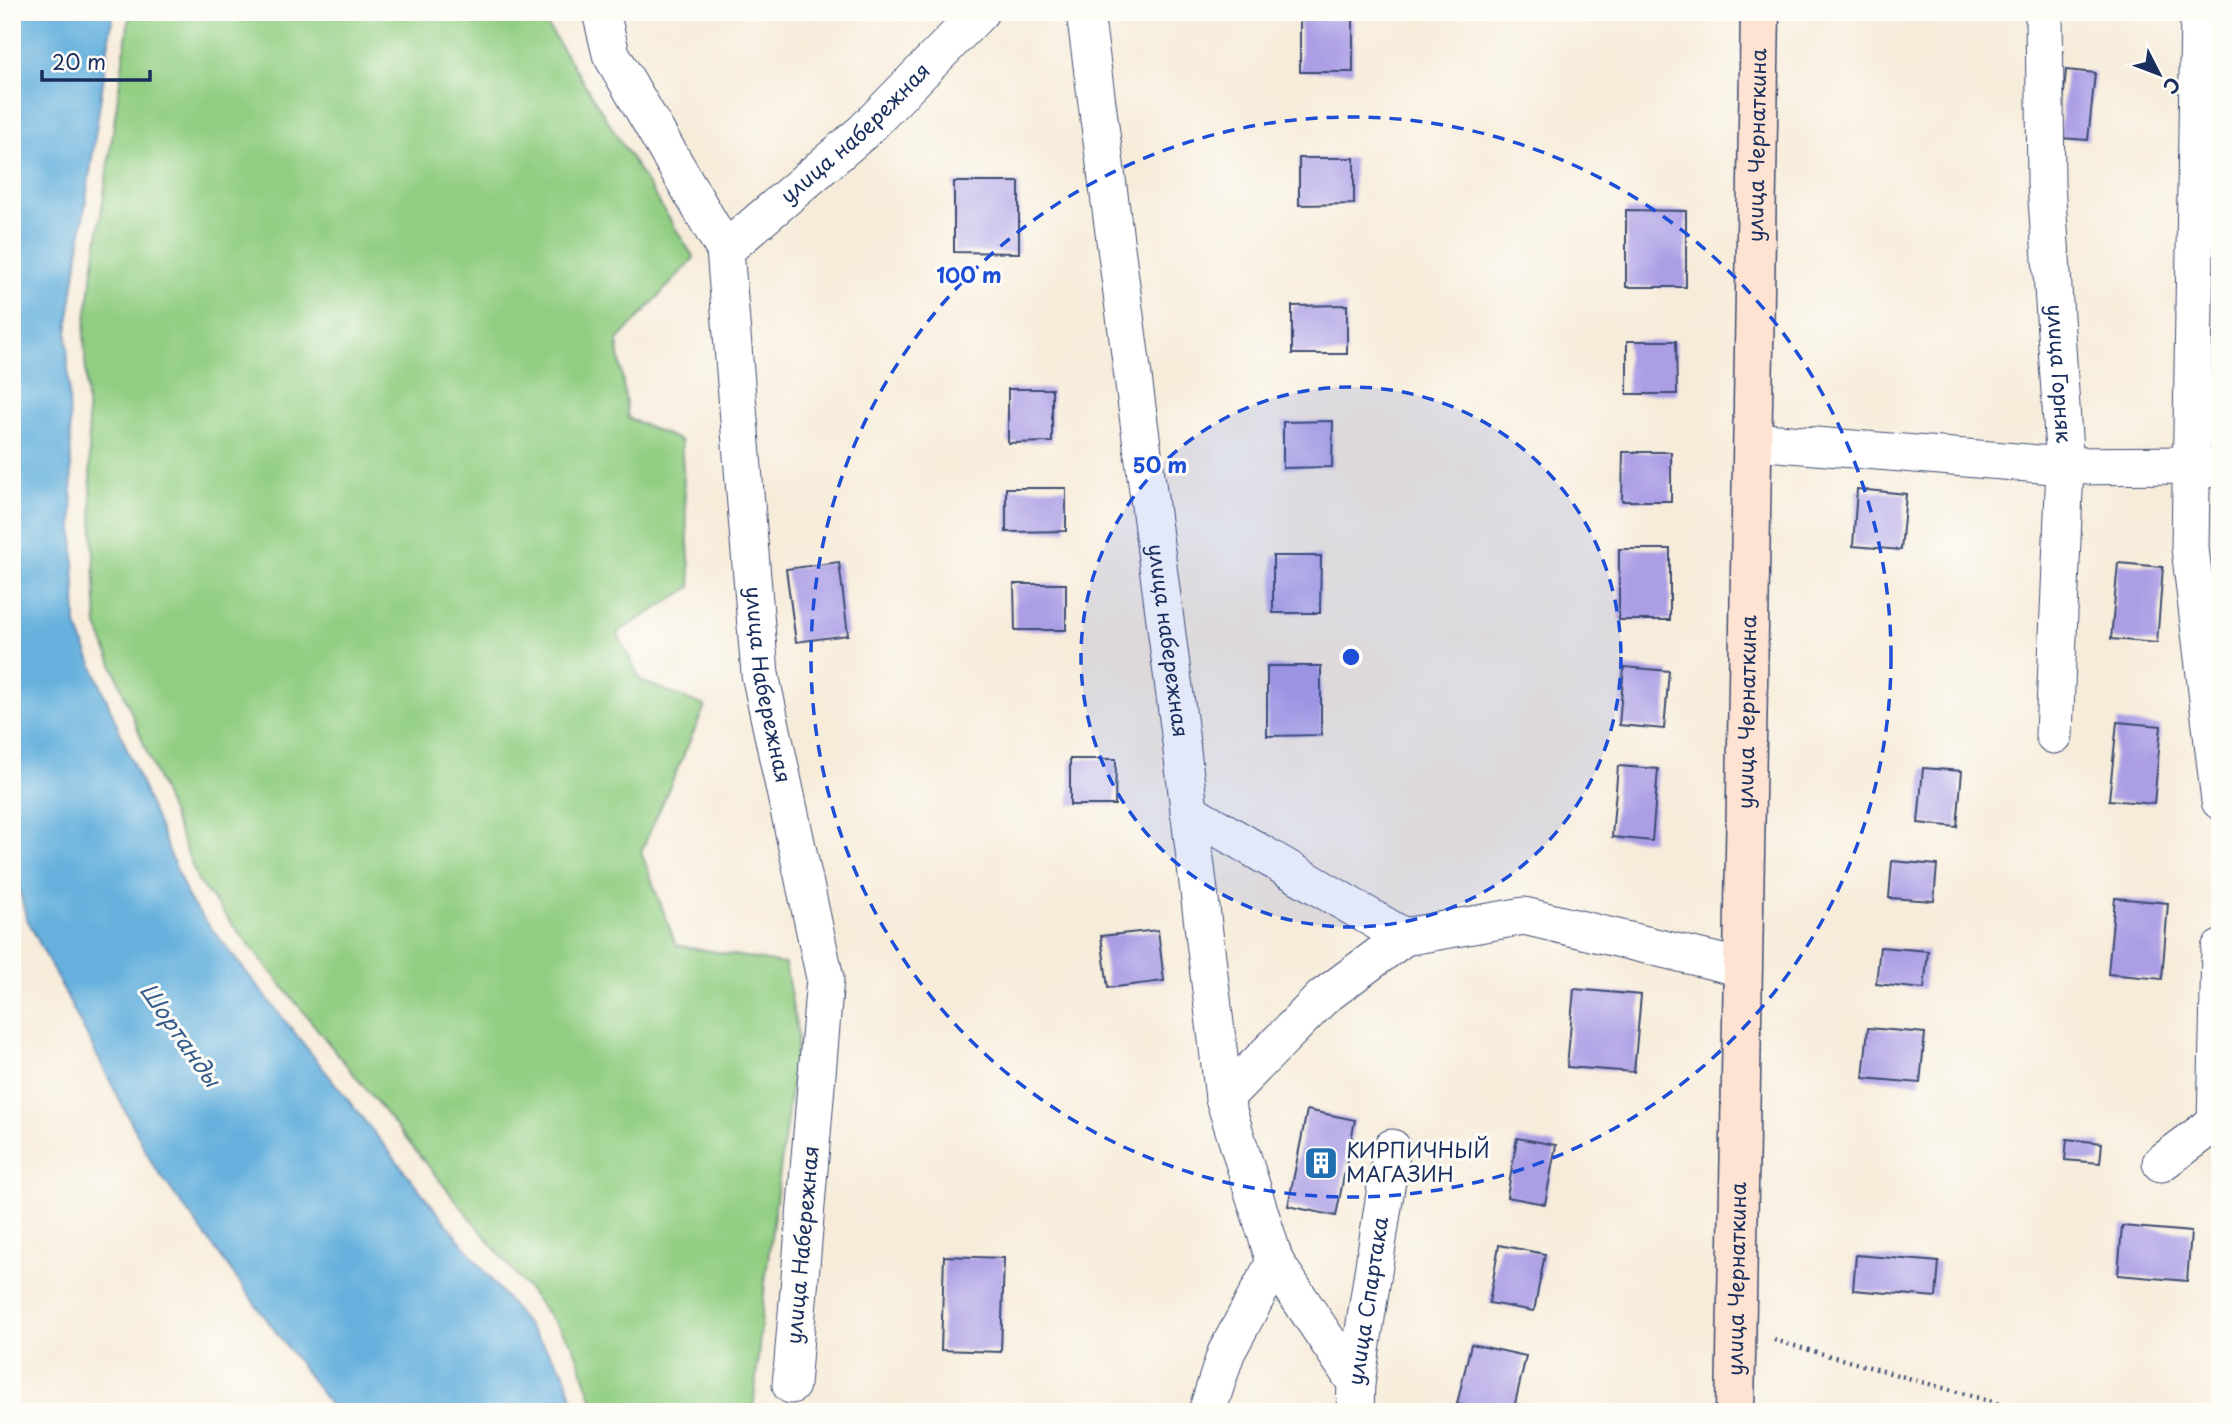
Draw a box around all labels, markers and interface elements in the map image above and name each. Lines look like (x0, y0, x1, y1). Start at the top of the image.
scale bar (42, 38, 150, 82)
north arrow (2124, 38, 2194, 108)
text: 20 m (52, 45, 106, 77)
street label: улица Чернаткина (1738, 47, 1773, 242)
street label: улица набережная (772, 54, 936, 210)
text: С (2157, 71, 2188, 101)
text: 100 m (936, 258, 1002, 290)
street label: улица Горняк (2040, 303, 2081, 444)
text: 50 m (1133, 448, 1187, 480)
street label: улица набережная (1141, 542, 1198, 739)
street label: улица Набережная (739, 585, 801, 786)
street label: улица Чернаткина (1728, 614, 1763, 809)
centre of rings (1339, 645, 1363, 669)
water label: Шортанды (132, 975, 231, 1095)
place label: КИРПИЧНЫЙ МАГАЗИН (1346, 1133, 1490, 1189)
street label: улица Набережная (776, 1144, 826, 1345)
building icon: КИРПИЧНЫЙ МАГАЗИН (1302, 1144, 1340, 1182)
street label: улица Чернаткина (1718, 1181, 1753, 1376)
street label: улица Спартака (1338, 1213, 1395, 1387)

